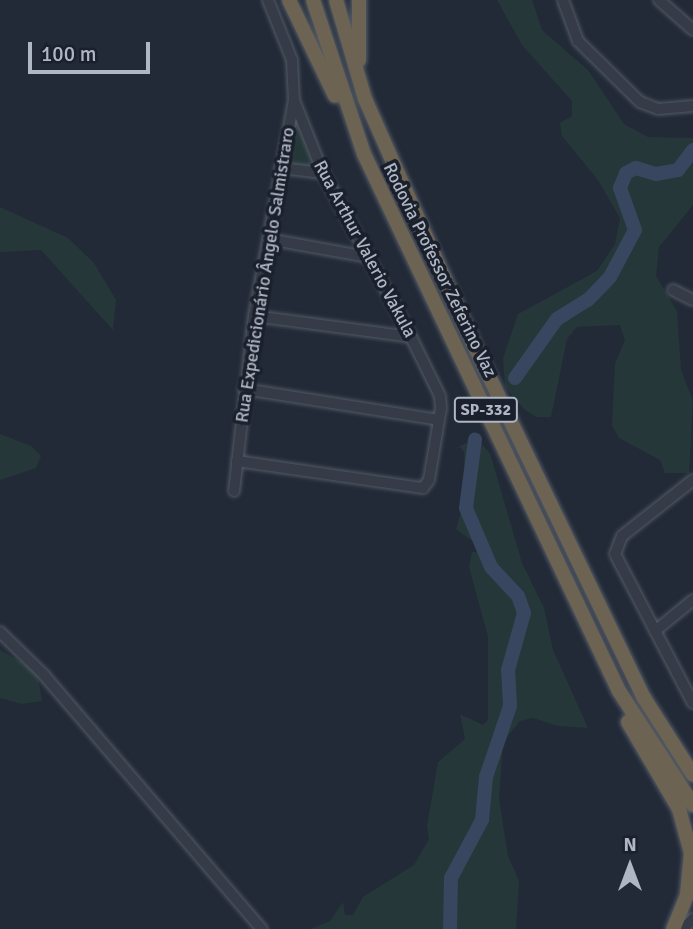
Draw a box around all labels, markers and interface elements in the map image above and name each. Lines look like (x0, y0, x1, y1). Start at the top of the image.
scale bar (32, 28, 154, 72)
text: 100 m (41, 41, 96, 67)
street label: Rua Expedicionário Ângelo Salmistraro (231, 126, 299, 424)
street label: Rua Arthur Valerio Vakula (309, 157, 421, 341)
street label: Rodovia Professor Zeferino Vaz (379, 159, 501, 381)
road number: SP-332 (453, 398, 519, 422)
north arrow (595, 831, 665, 901)
text: N (623, 833, 637, 857)

